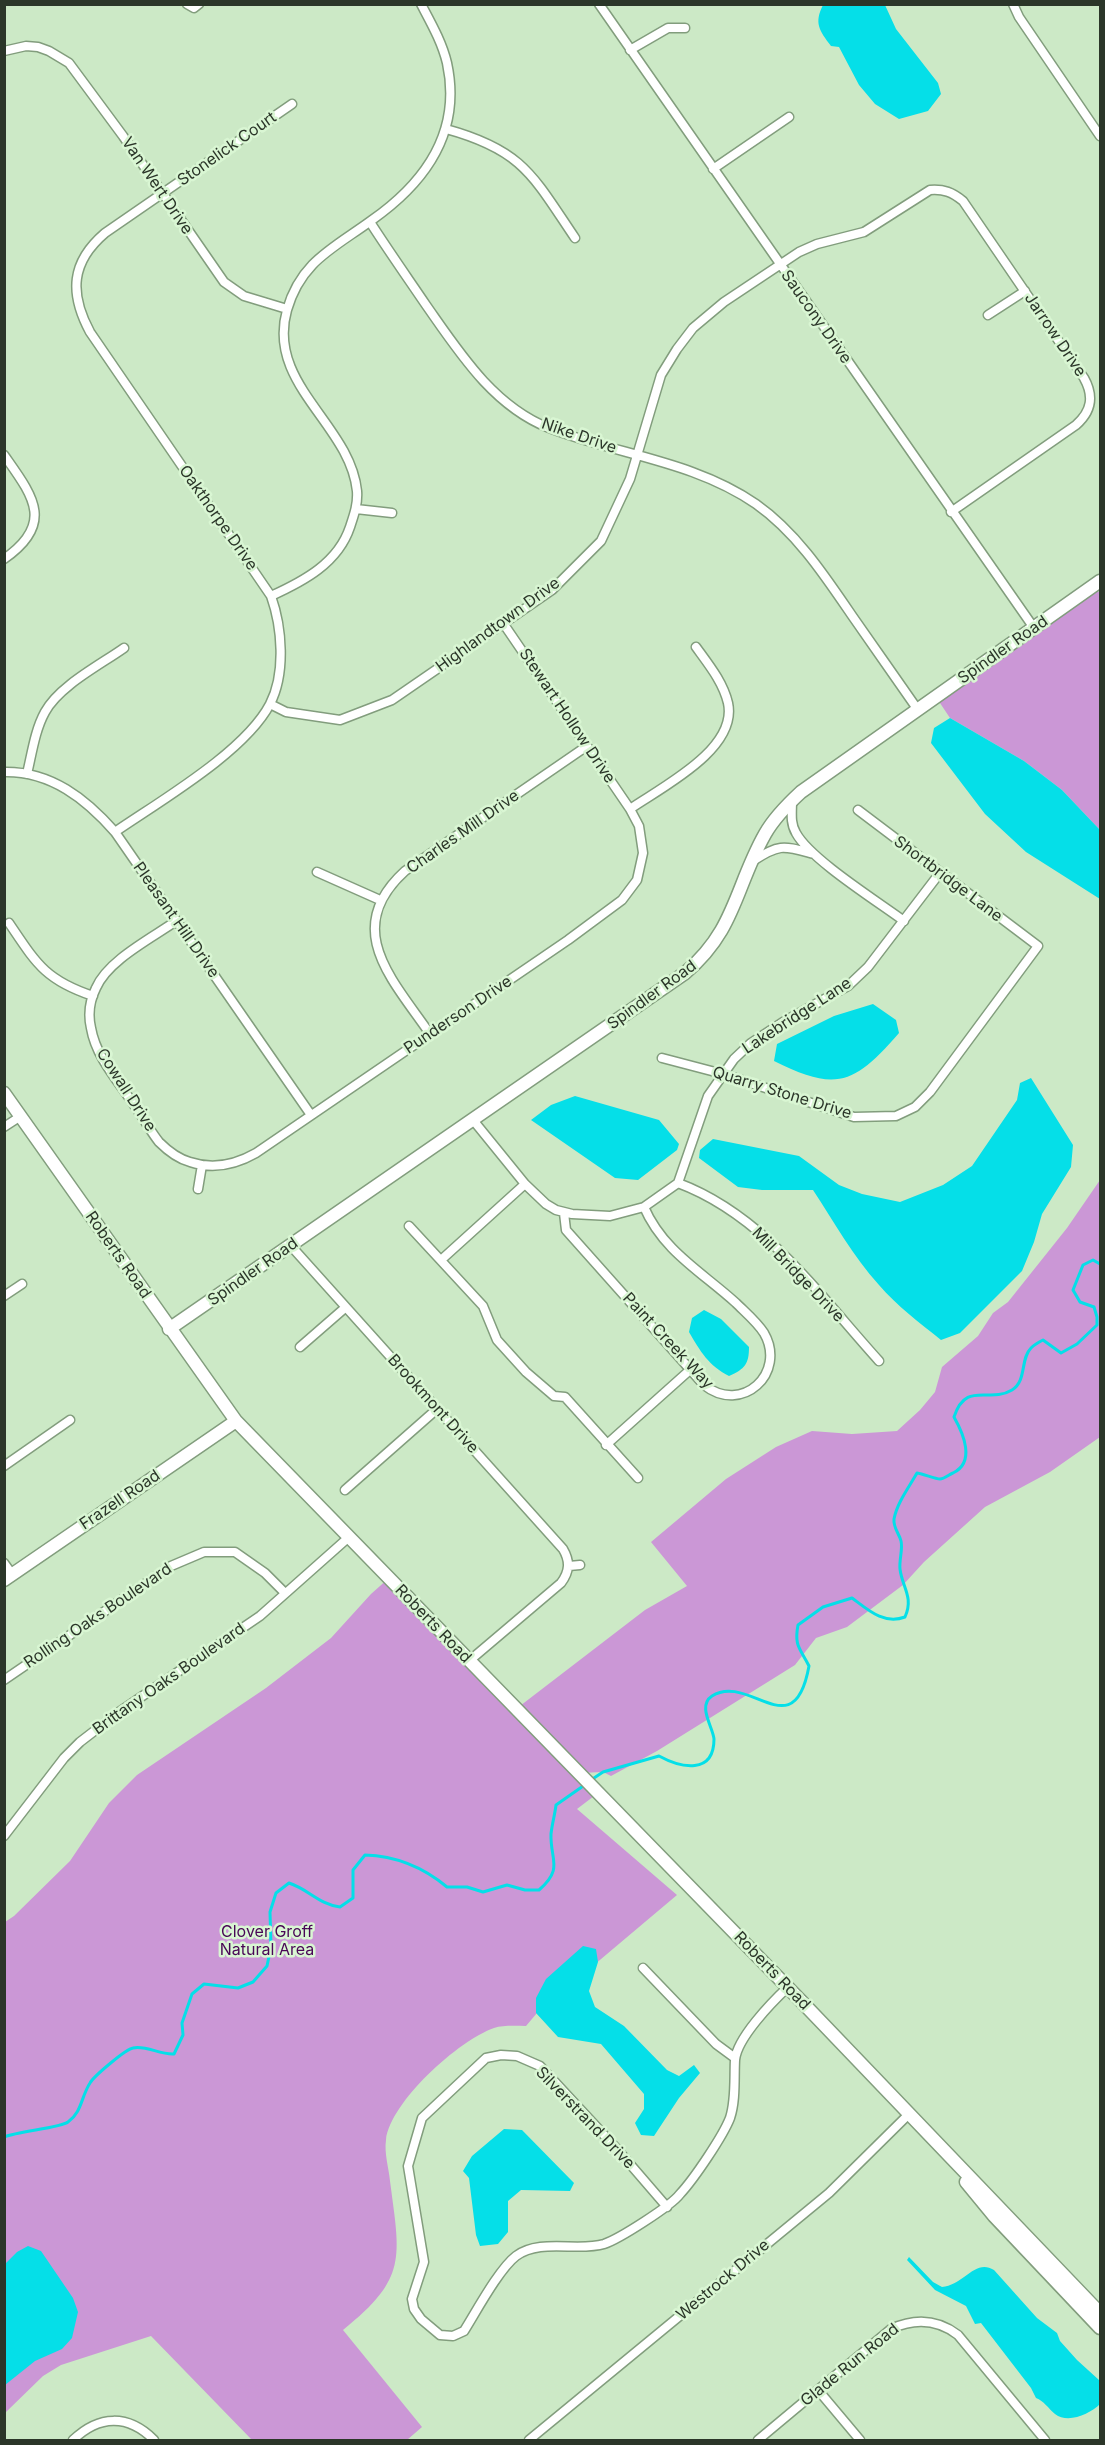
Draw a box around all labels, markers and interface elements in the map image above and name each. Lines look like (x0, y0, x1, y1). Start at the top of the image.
street label: Stonelick Court (174, 108, 280, 190)
street label: Van Wert Drive (117, 134, 197, 238)
street label: Saucony Drive (777, 266, 855, 368)
street label: Jarrow Drive (1020, 290, 1090, 380)
street label: Nike Drive (539, 414, 619, 458)
street label: Oakthorpe Drive (175, 462, 261, 574)
street label: Highlandtown Drive (432, 574, 564, 676)
street label: Spindler Road (954, 612, 1052, 688)
street label: Stewart Hollow Drive (515, 645, 619, 787)
street label: Charles Mill Drive (403, 786, 523, 878)
street label: Shortbridge Lane (890, 832, 1006, 926)
street label: Pleasant Hill Drive (129, 858, 223, 982)
street label: Spindler Road (604, 956, 700, 1034)
street label: Punderson Drive (400, 972, 516, 1058)
street label: Lakebridge Lane (739, 974, 855, 1058)
street label: Cowall Drive (92, 1045, 160, 1135)
street label: Quarry Stone Drive (710, 1063, 854, 1123)
street label: Roberts Road (81, 1208, 155, 1302)
street label: Mill Bridge Drive (748, 1224, 848, 1326)
street label: Spindler Road (204, 1234, 302, 1310)
street label: Paint Creek Way (619, 1289, 717, 1393)
street label: Brookmont Drive (383, 1350, 483, 1458)
street label: Frazell Road (76, 1466, 164, 1534)
street label: Rolling Oaks Boulevard (21, 1559, 175, 1673)
street label: Roberts Road (391, 1581, 475, 1667)
street label: Brittany Oaks Boulevard (89, 1619, 249, 1739)
park label: Clover Groff Natural Area (220, 1922, 314, 1960)
street label: Roberts Road (730, 1928, 814, 2014)
street label: Silverstrand Drive (531, 2063, 639, 2173)
street label: Westrock Drive (673, 2236, 773, 2324)
street label: Glade Run Road (797, 2320, 903, 2410)

